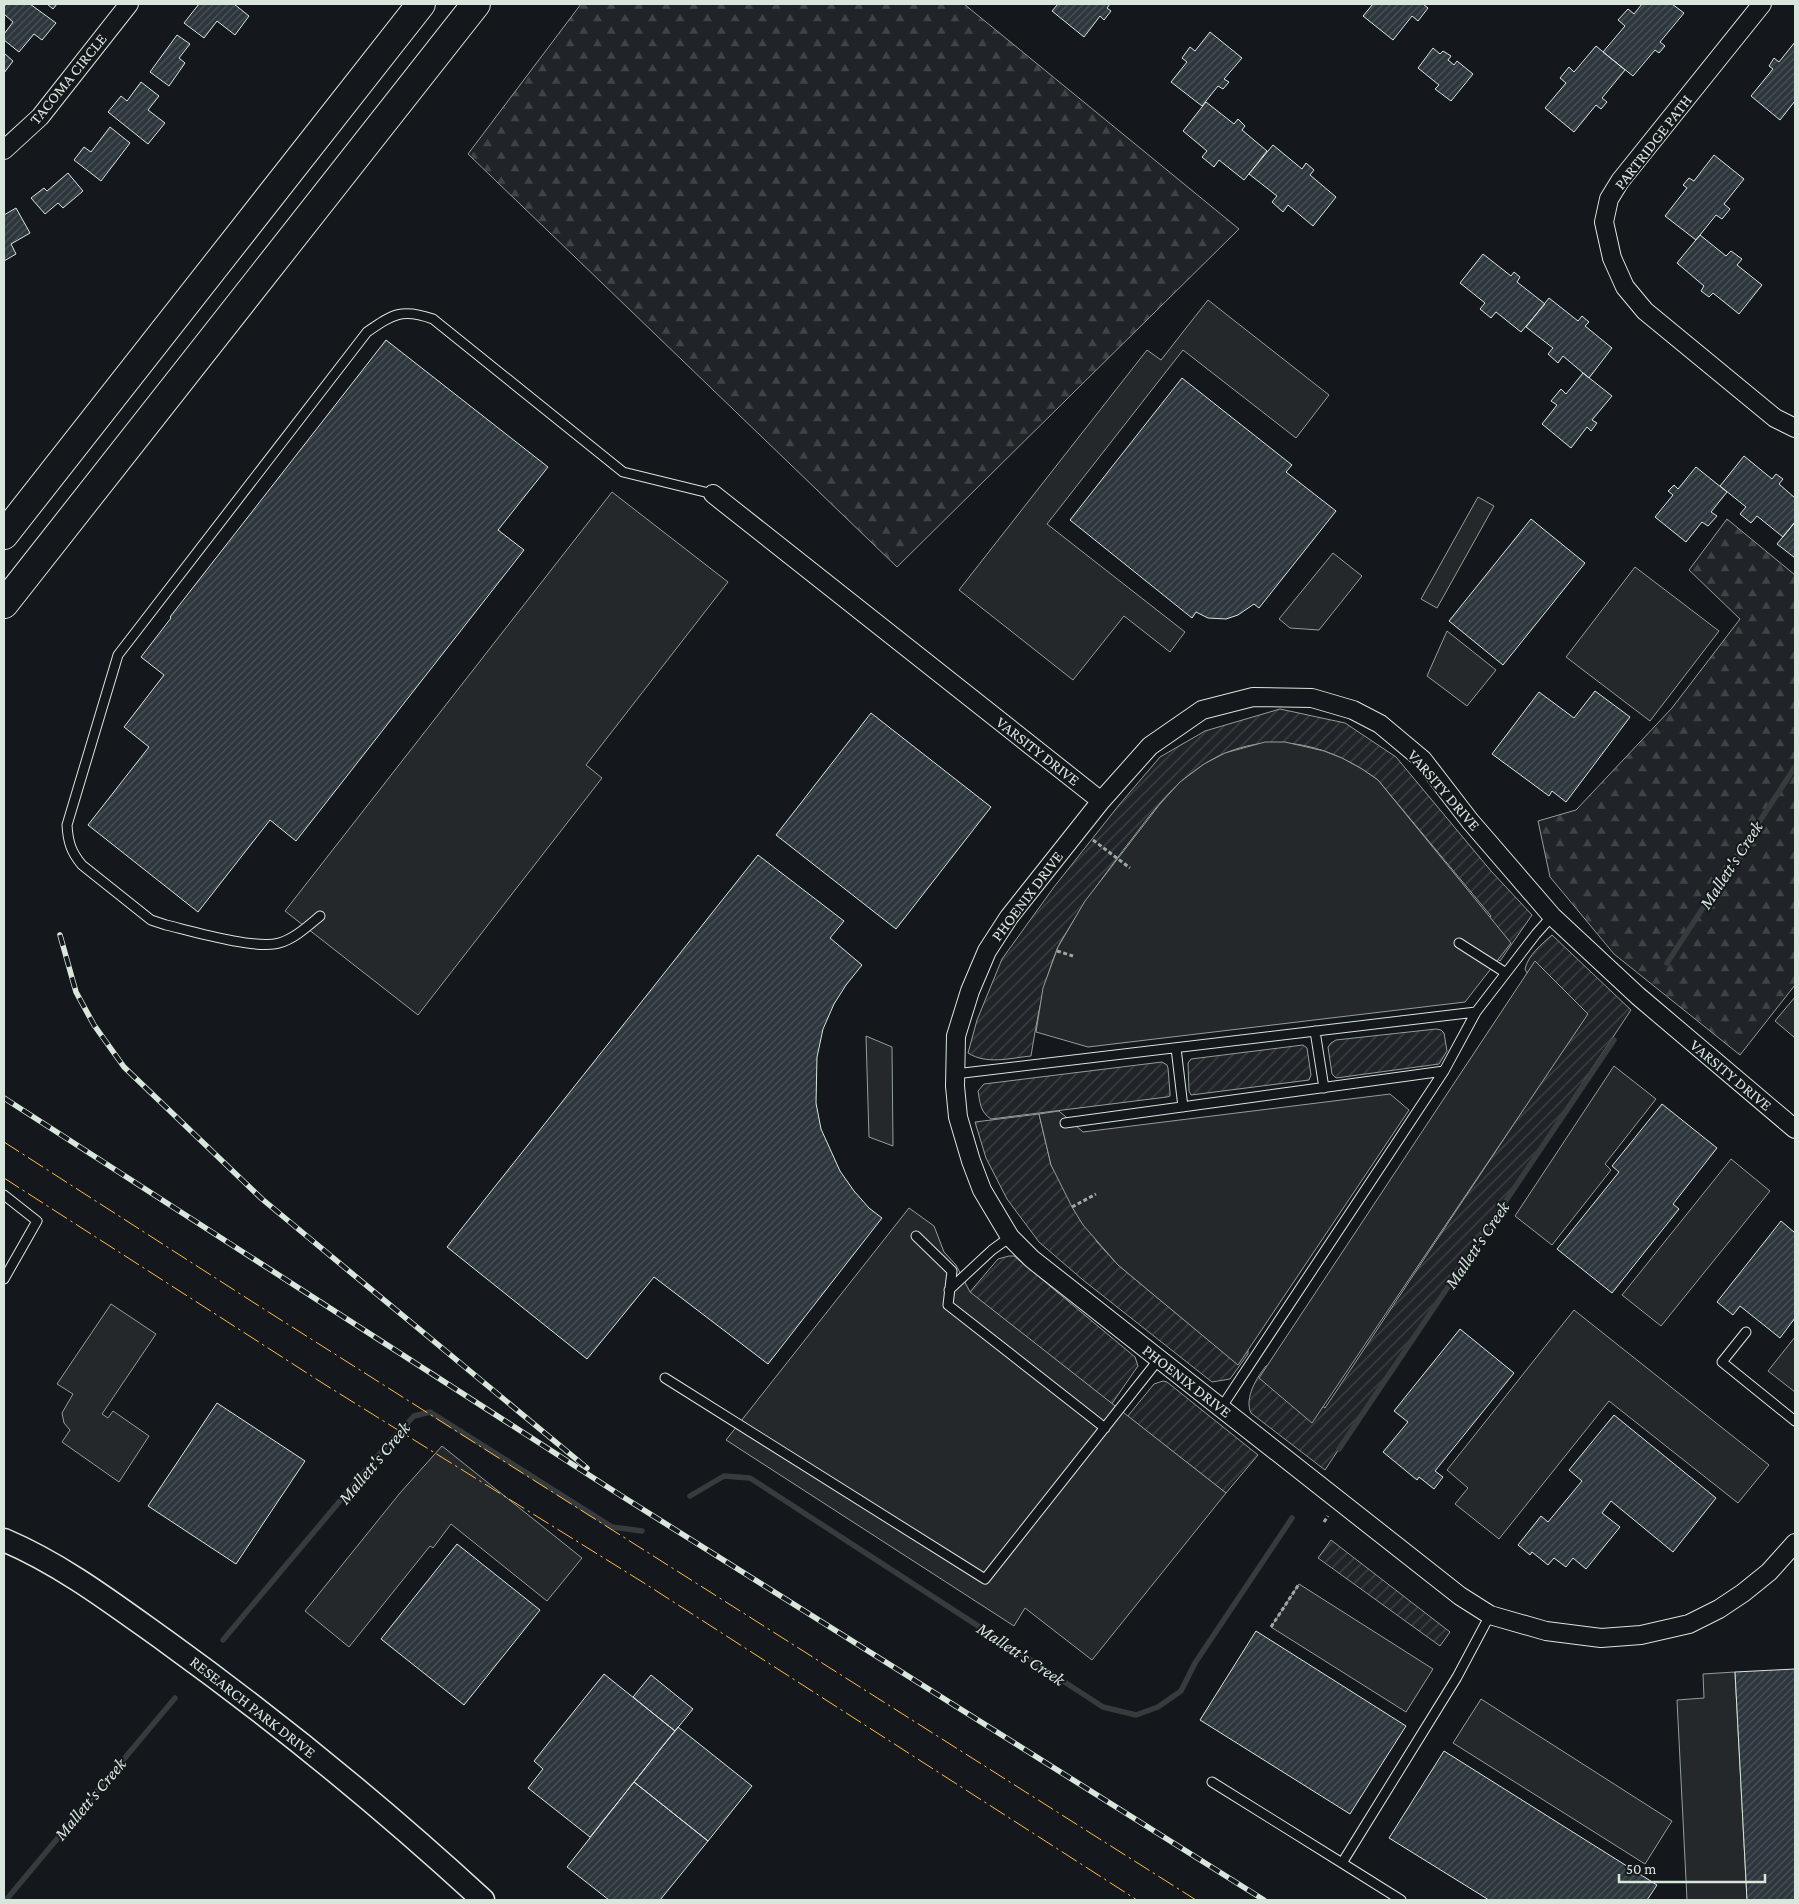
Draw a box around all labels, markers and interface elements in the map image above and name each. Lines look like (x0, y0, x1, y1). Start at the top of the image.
street label: TACOMA CIRCLE (26, 30, 110, 128)
street label: PARTRIDGE PATH (1611, 91, 1695, 193)
street label: VARSITY DRIVE (993, 713, 1083, 789)
street label: VARSITY DRIVE (1404, 746, 1484, 834)
water label: Mallett's Creek (1695, 816, 1767, 914)
street label: PHOENIX DRIVE (988, 848, 1066, 944)
street label: VARSITY DRIVE (1687, 1036, 1775, 1114)
water label: Mallett's Creek (1440, 1197, 1514, 1293)
street label: PHOENIX DRIVE (1139, 1341, 1235, 1421)
water label: Mallett's Creek (333, 1417, 415, 1509)
water label: Mallett's Creek (972, 1618, 1070, 1690)
street label: RESEARCH PARK DRIVE (187, 1653, 319, 1761)
water label: Mallett's Creek (49, 1753, 131, 1845)
scale bar (1619, 1852, 1765, 1884)
text: 50 m (1626, 1861, 1656, 1877)

